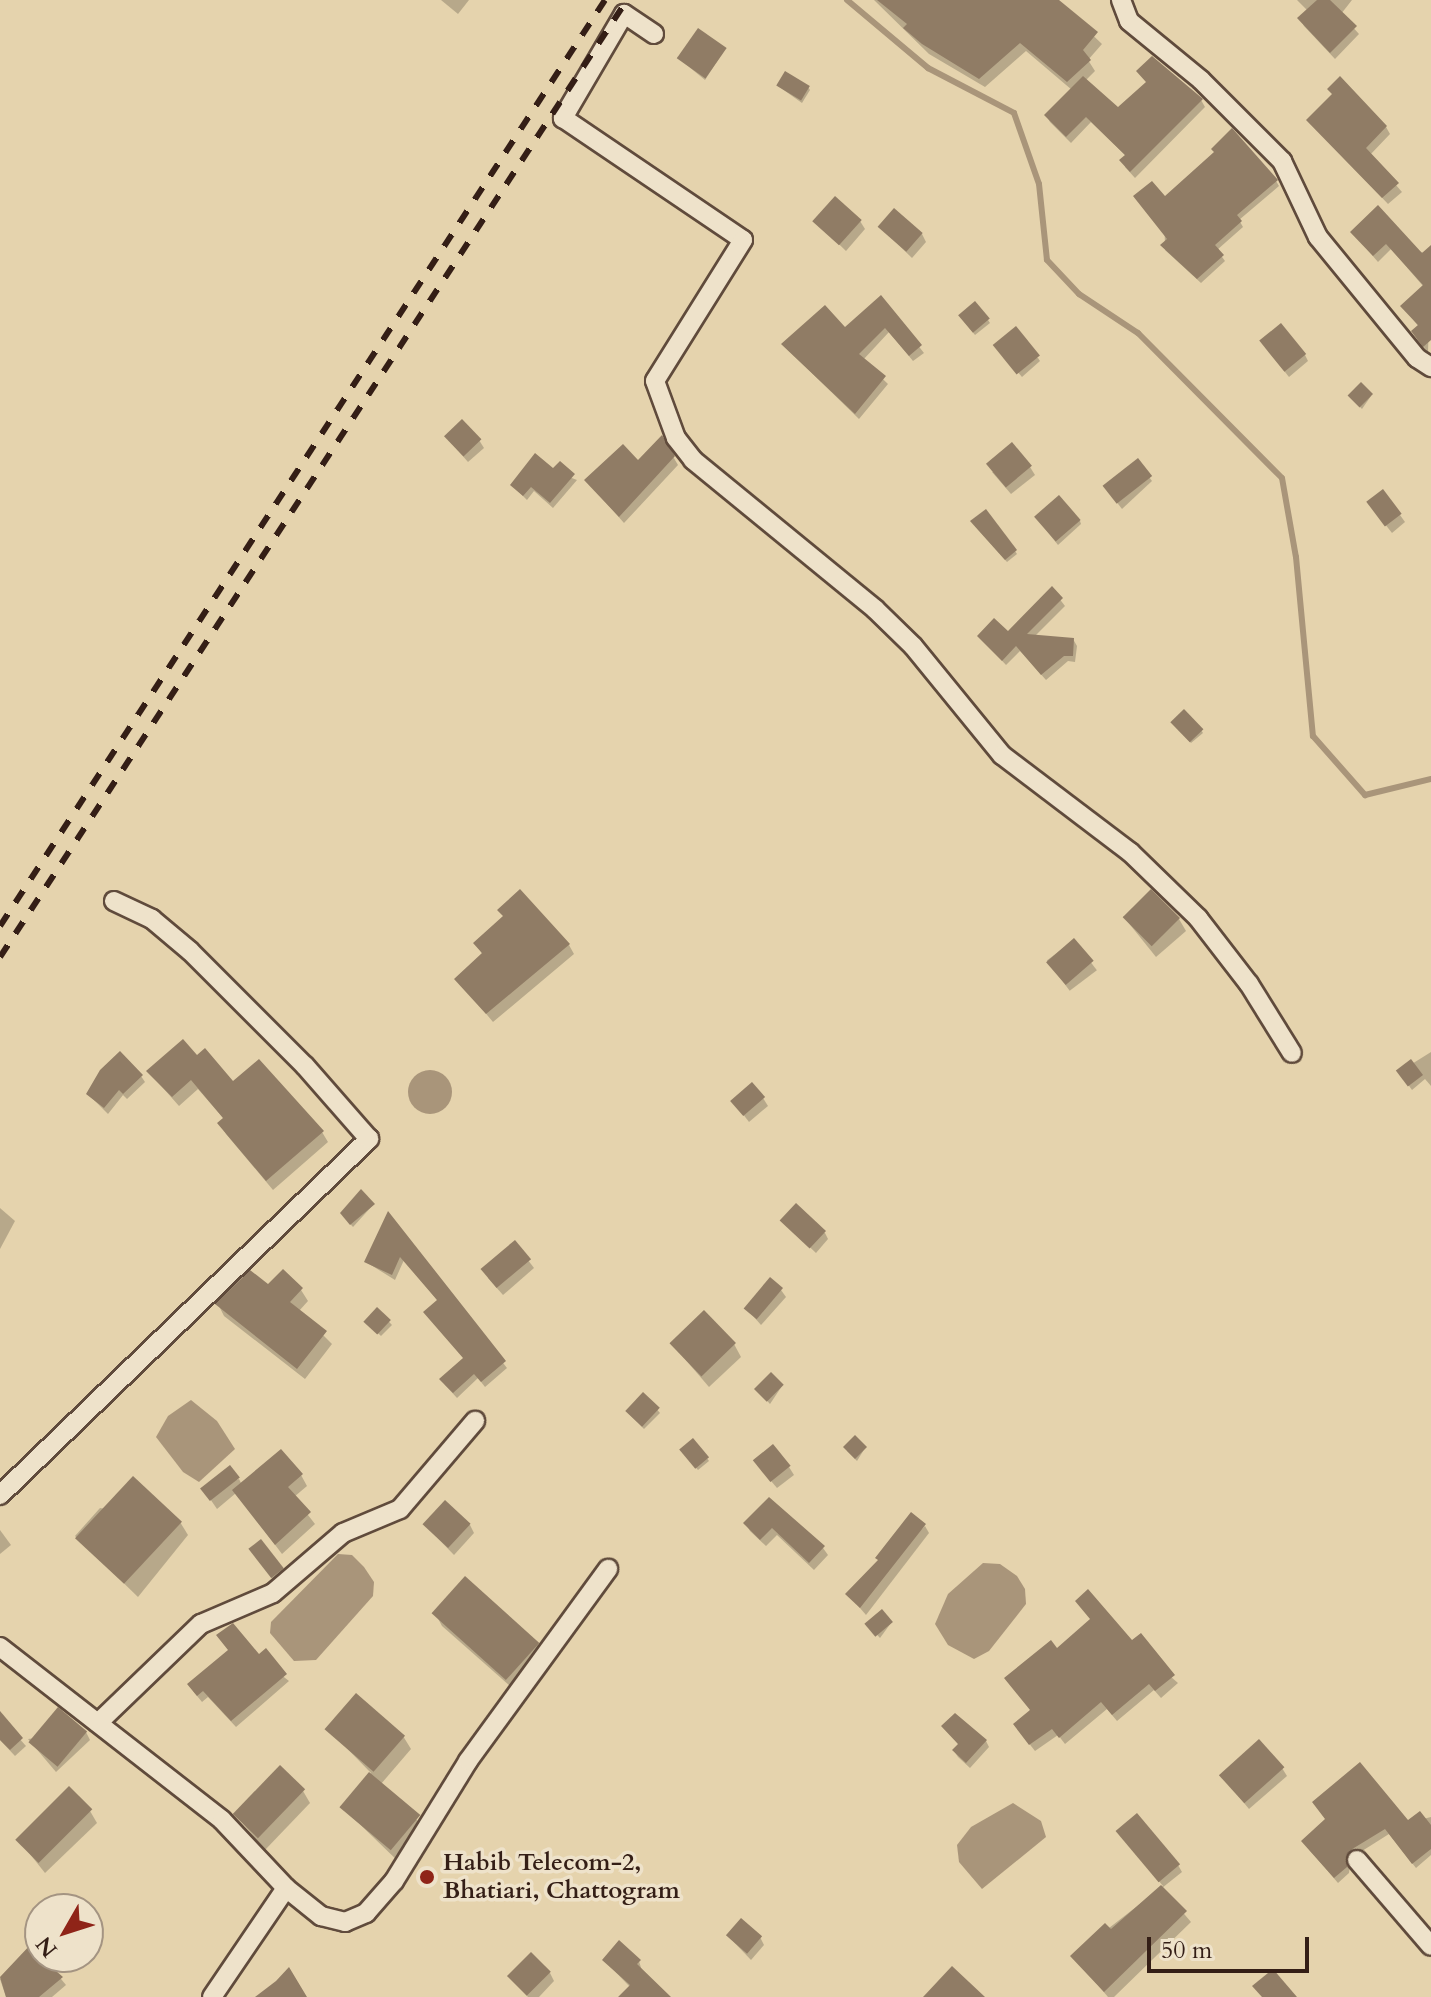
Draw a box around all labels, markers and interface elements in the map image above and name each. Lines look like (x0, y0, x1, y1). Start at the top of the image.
place label: Habib Telecom-2, Bhatiari, Chattogram (443, 1849, 680, 1905)
marker: Habib Telecom-2, Bhatiari, Chattogram (418, 1868, 436, 1886)
north arrow (24, 1893, 104, 1973)
scale bar (1151, 1921, 1313, 1971)
text: N (29, 1930, 65, 1964)
text: 50 m (1161, 1934, 1212, 1967)

